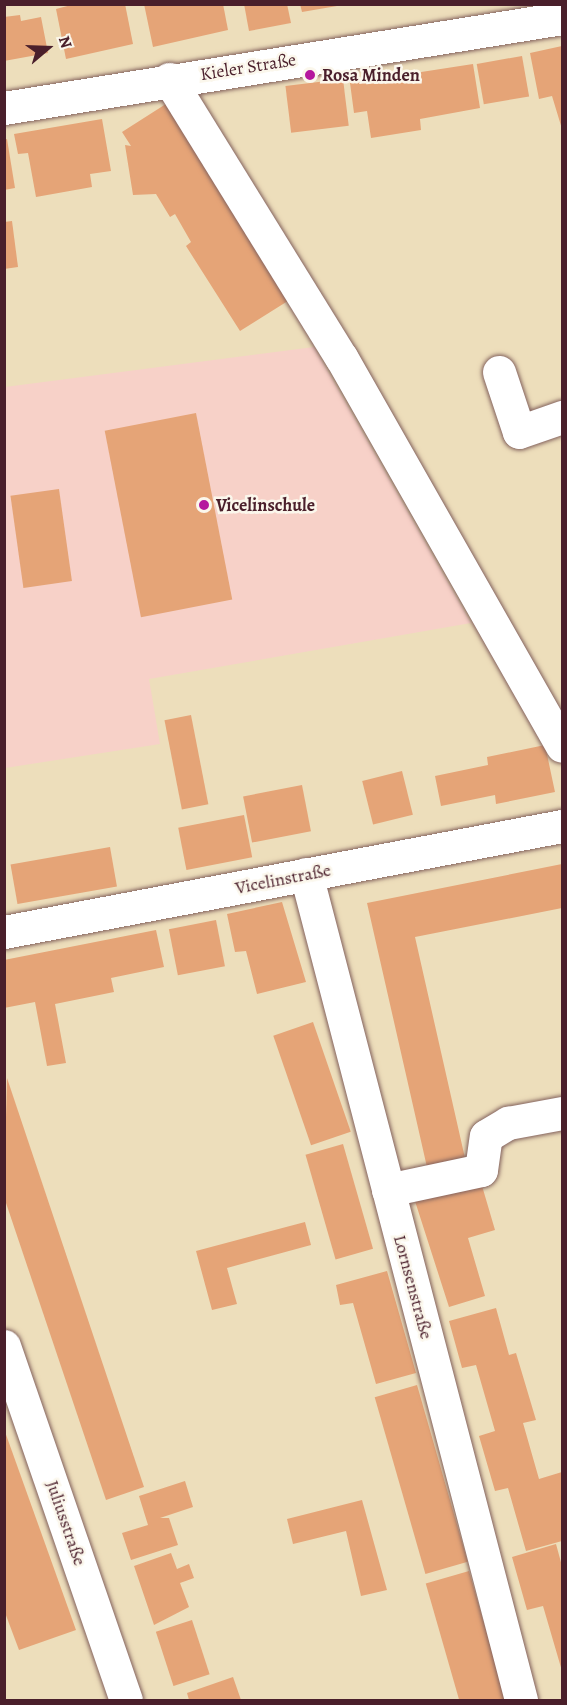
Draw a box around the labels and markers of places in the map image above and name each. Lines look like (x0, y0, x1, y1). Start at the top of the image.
place label: Rosa Minden (322, 64, 420, 86)
marker: Rosa Minden (303, 68, 317, 82)
place label: Vicelinschule (216, 494, 315, 516)
marker: Vicelinschule (197, 498, 211, 512)

